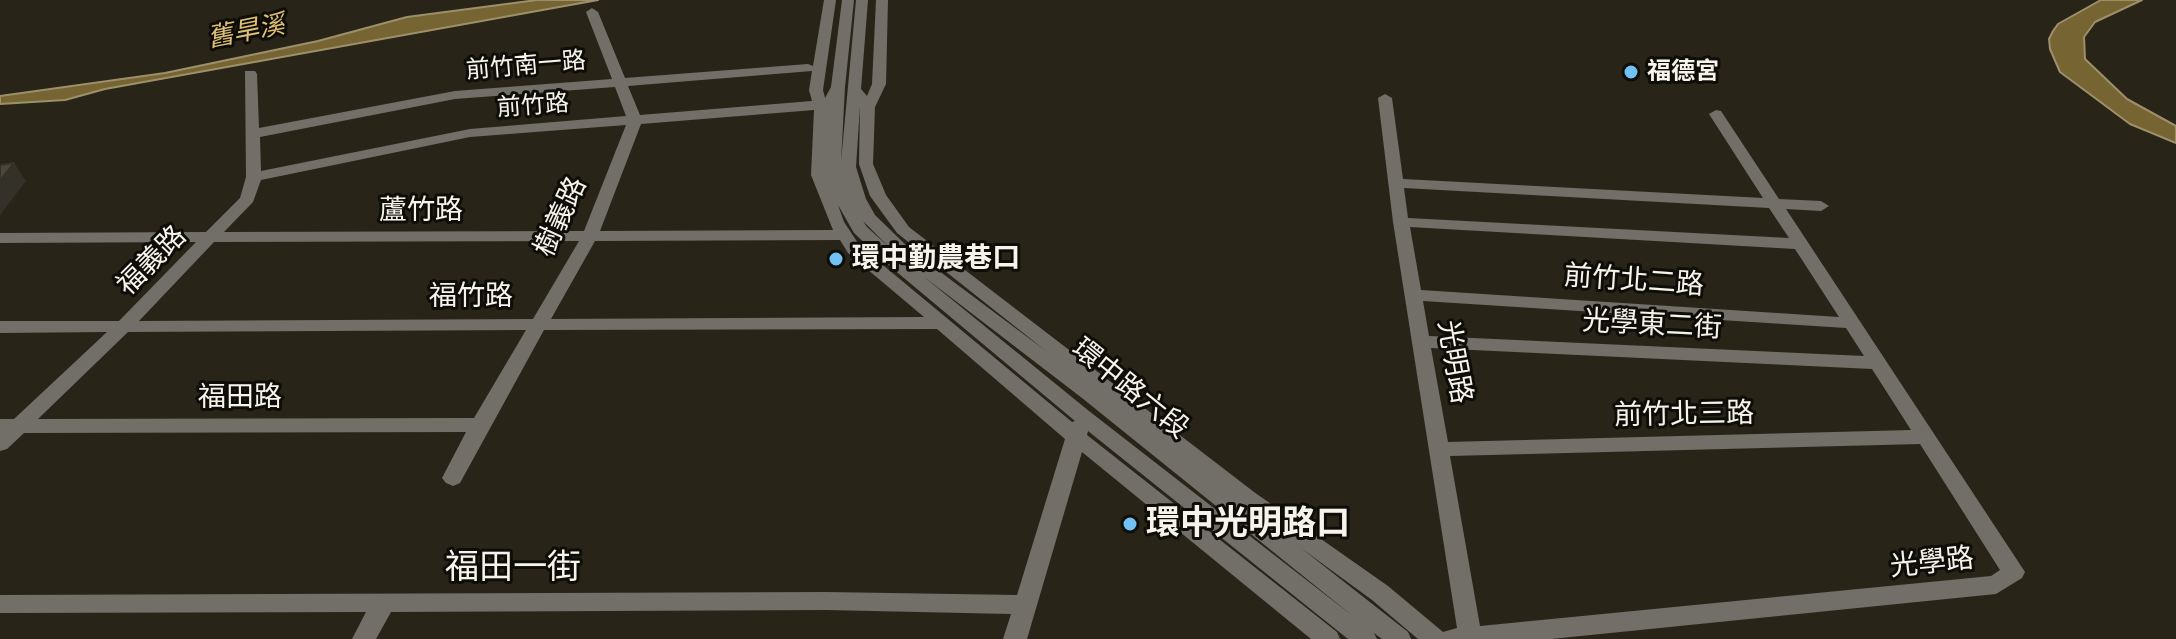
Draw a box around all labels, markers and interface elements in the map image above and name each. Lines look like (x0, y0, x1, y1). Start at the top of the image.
water label: 舊旱溪 (205, 9, 287, 55)
street label: 前竹南一路 (465, 46, 587, 86)
place label: 福德宮 (1647, 58, 1719, 86)
marker: 福德宮 (1622, 63, 1640, 81)
street label: 前竹路 (496, 89, 570, 123)
street label: 樹義路 (528, 172, 594, 262)
street label: 蘆竹路 (379, 194, 463, 228)
street label: 福義路 (110, 219, 194, 303)
place label: 環中勤農巷口 (852, 242, 1020, 276)
marker: 環中勤農巷口 (827, 250, 845, 268)
street label: 前竹北二路 (1563, 259, 1705, 303)
street label: 福竹路 (429, 280, 513, 314)
street label: 光學東二街 (1581, 305, 1723, 345)
street label: 光明路 (1430, 318, 1478, 406)
street label: 環中路六段 (1065, 332, 1195, 446)
street label: 福田路 (198, 381, 282, 415)
street label: 前竹北三路 (1614, 397, 1754, 433)
place label: 環中光明路口 (1146, 504, 1350, 544)
marker: 環中光明路口 (1121, 515, 1139, 533)
street label: 光學路 (1888, 542, 1976, 584)
street label: 福田一街 (445, 548, 581, 588)

